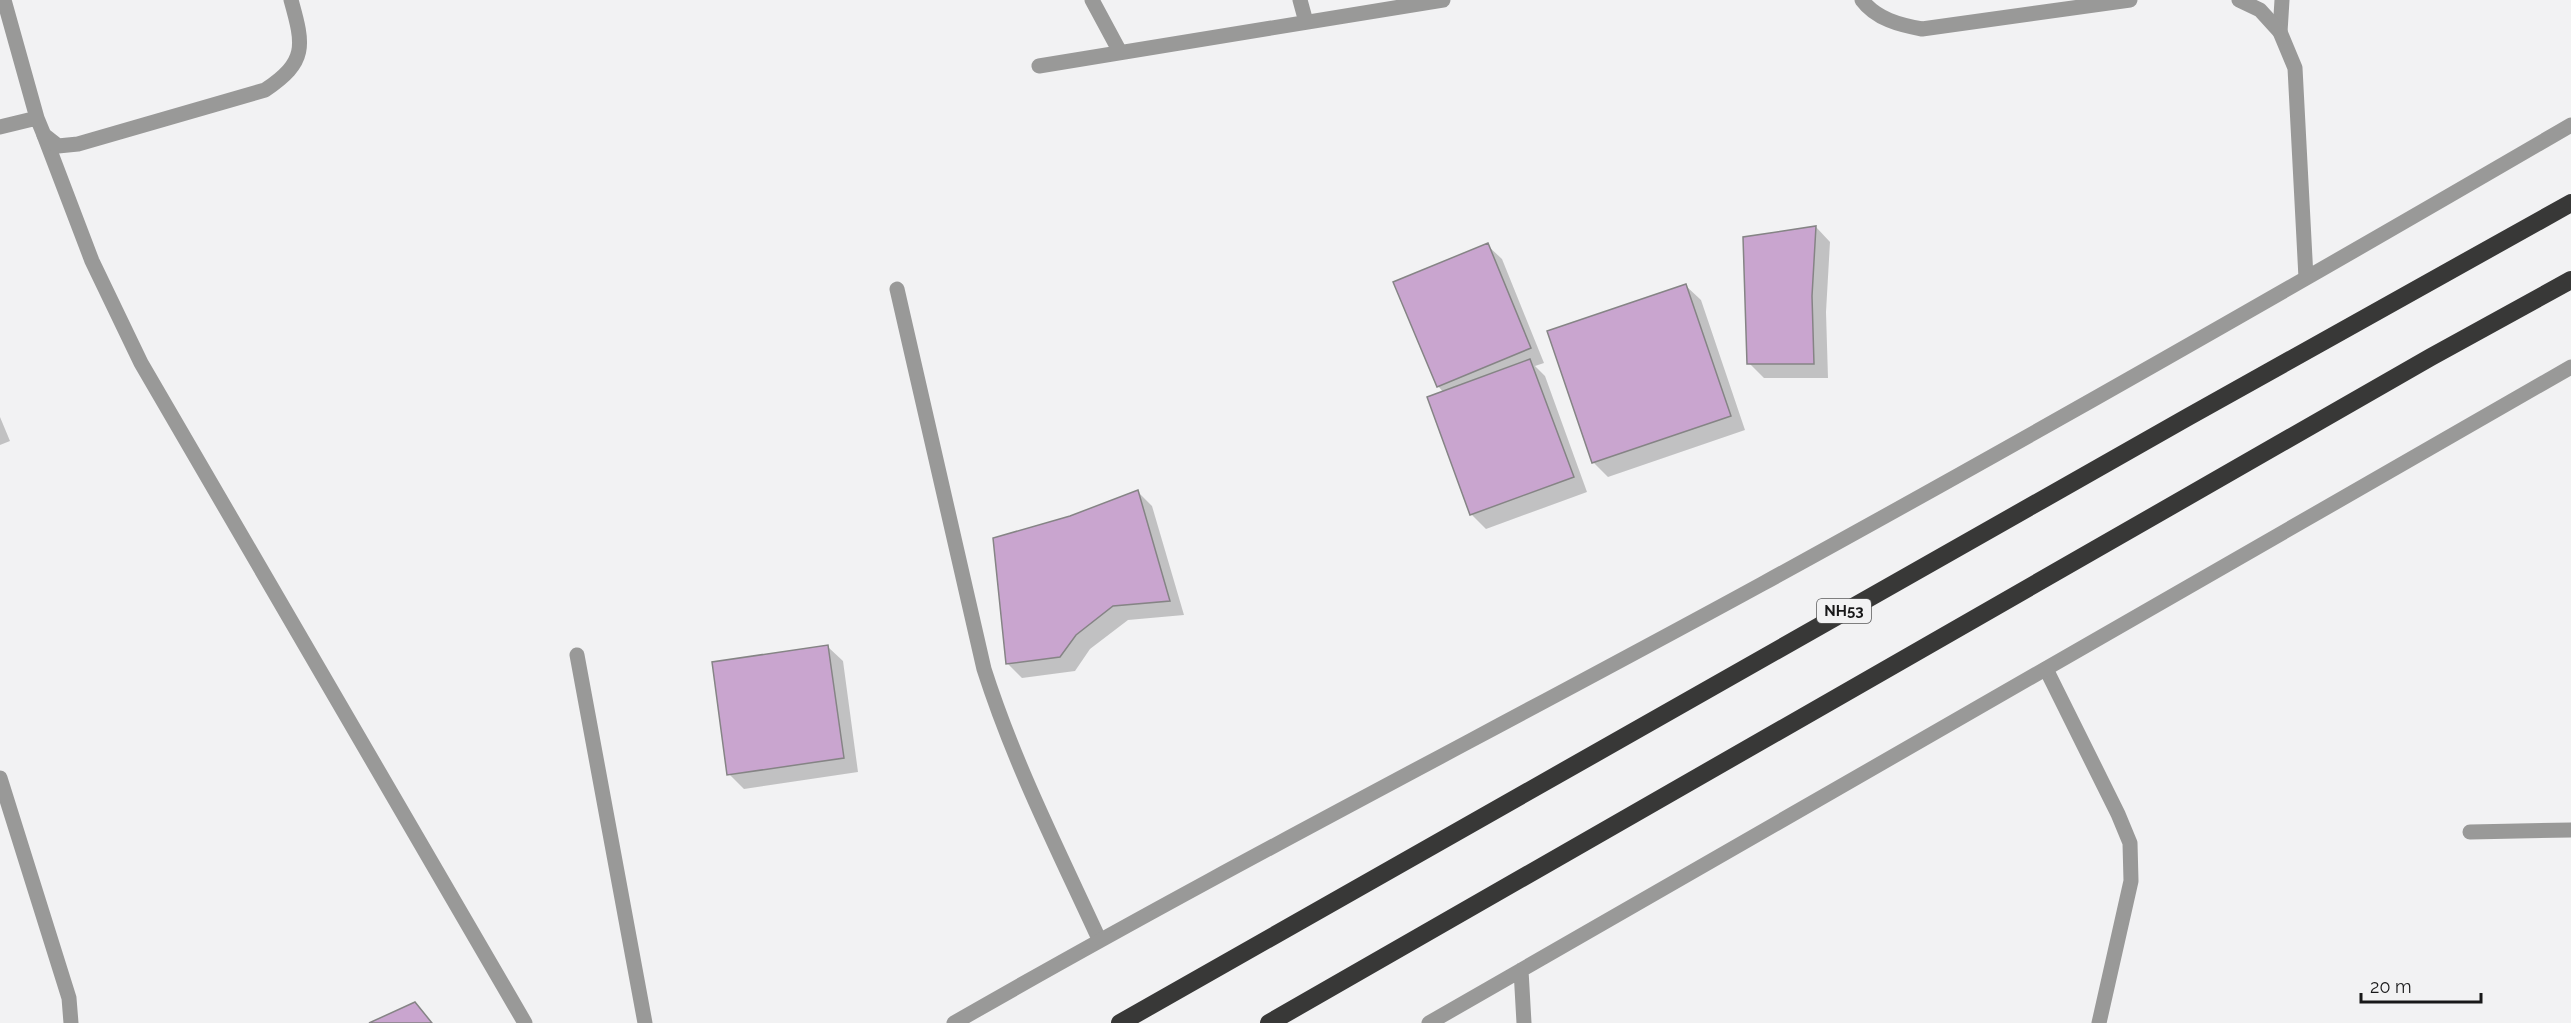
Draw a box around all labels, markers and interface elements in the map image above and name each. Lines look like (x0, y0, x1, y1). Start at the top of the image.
road number: NH53 (1817, 599, 1871, 623)
scale bar (2361, 966, 2481, 1004)
text: 20 m (2370, 976, 2412, 997)

